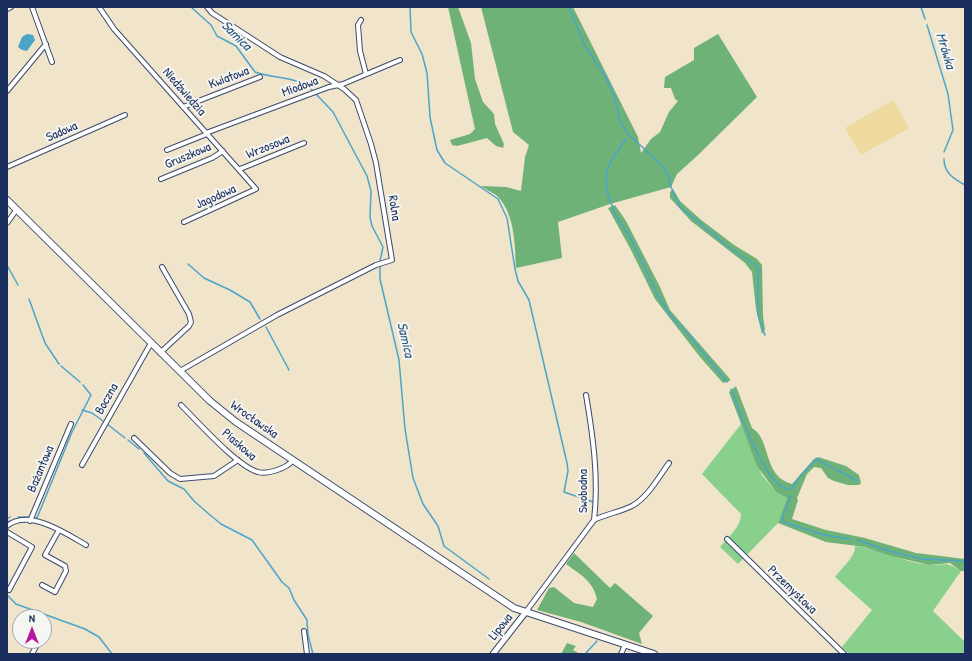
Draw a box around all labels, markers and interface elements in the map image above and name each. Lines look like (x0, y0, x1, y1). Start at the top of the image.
water label: Samica (217, 18, 255, 54)
water label: Mrówka (932, 31, 958, 71)
street label: Kwiatowa (207, 63, 251, 93)
street label: Niedźwiedzia (159, 65, 209, 119)
street label: Miodowa (280, 73, 320, 101)
street label: Sadowa (44, 118, 80, 146)
street label: Wrzosowa (244, 131, 292, 163)
street label: Gruszkowa (163, 139, 213, 173)
street label: Jagodowa (193, 181, 239, 213)
street label: Rolna (384, 194, 404, 222)
water label: Samica (393, 321, 417, 359)
street label: Boczna (92, 381, 122, 417)
street label: Wrocławska (227, 398, 281, 442)
street label: Piaskowa (218, 426, 260, 464)
street label: Bażantowa (24, 443, 58, 495)
street label: Swobodna (576, 469, 592, 513)
street label: Przemysłowa (764, 563, 820, 617)
north arrow (12, 609, 52, 649)
text: N (29, 611, 35, 625)
street label: Lipowa (486, 611, 516, 643)

